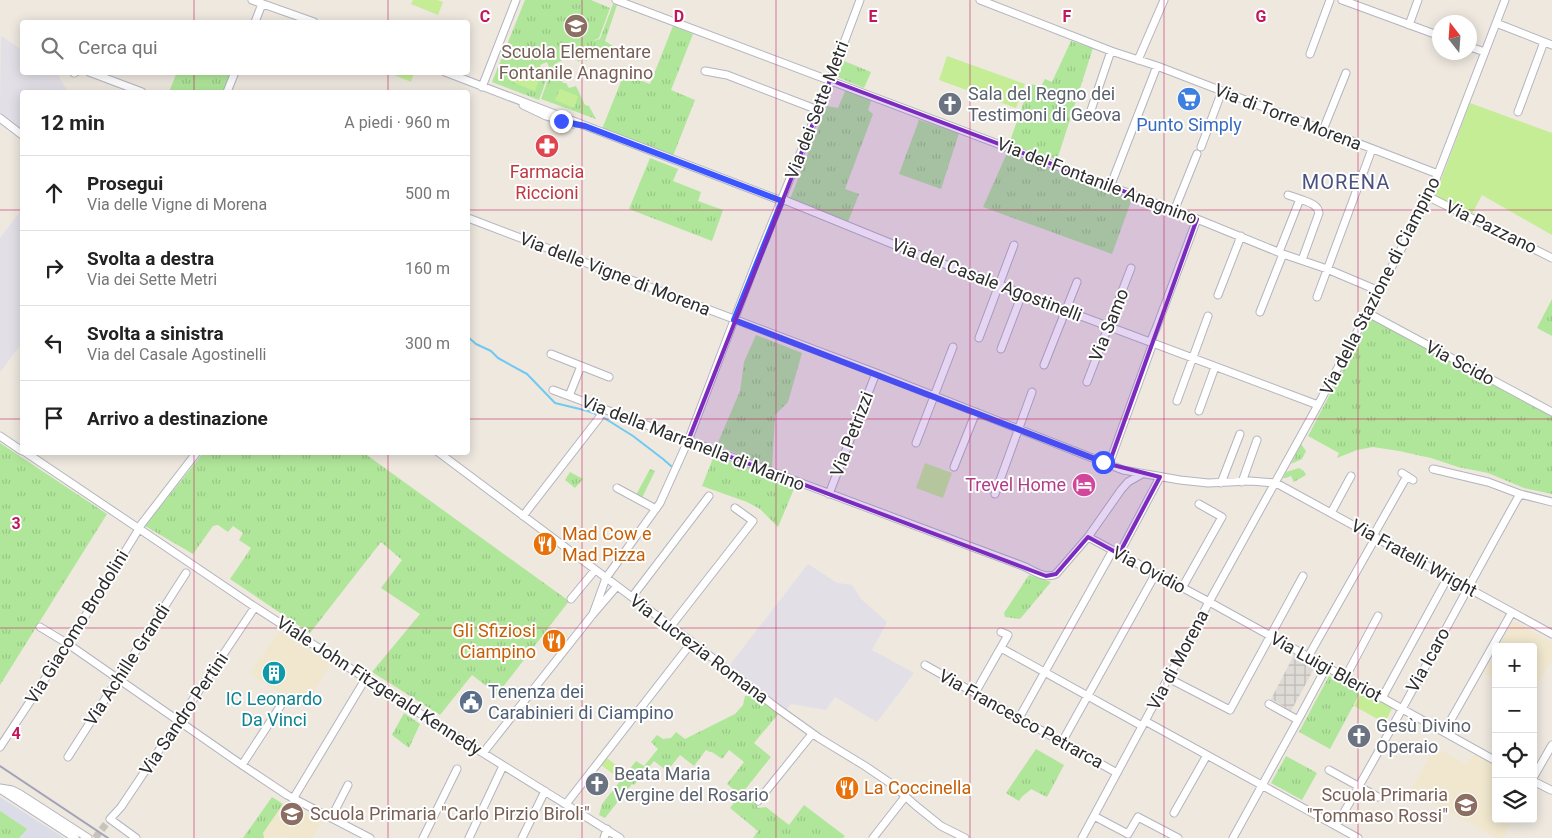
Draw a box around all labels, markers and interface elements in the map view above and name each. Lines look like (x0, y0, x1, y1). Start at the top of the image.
text: C (480, 7, 490, 26)
text: D (674, 7, 684, 26)
text: E (869, 7, 878, 26)
text: F (1063, 7, 1072, 26)
text: G (1256, 7, 1267, 26)
school or university icon: Scuola Elementare Fontanile Anagnino (563, 13, 589, 39)
north arrow (1432, 15, 1477, 60)
search box (20, 20, 470, 75)
icon: search (38, 34, 66, 62)
text: Cerca qui (78, 36, 158, 59)
street label: Via dei Sette Metri (781, 38, 853, 182)
place label: Scuola Elementare Fontanile Anagnino (499, 41, 653, 83)
street label: Via di Torre Morena (1212, 79, 1365, 154)
place label: Sala del Regno dei Testimoni di Geova (968, 83, 1121, 125)
supermarket icon: Punto Simply (1176, 86, 1202, 112)
church icon: Sala del Regno dei Testimoni di Geova (937, 91, 963, 117)
route end (550, 110, 573, 133)
text: 12 min (40, 111, 105, 135)
text: A piedi · 960 m (344, 113, 450, 132)
place label: Punto Simply (1136, 114, 1242, 135)
pharmacy icon: Farmacia Riccioni (534, 133, 560, 159)
street label: Via del Fontanile Anagnino (994, 133, 1200, 229)
place label: Farmacia Riccioni (510, 161, 584, 203)
district label: MORENA (1302, 170, 1390, 194)
text: Prosegui (87, 172, 163, 195)
street label: Via della Stazione di Ciampino (1315, 173, 1444, 398)
icon: ahead (40, 179, 68, 207)
text: 500 m (405, 184, 450, 203)
text: Via delle Vigne di Morena (87, 195, 267, 214)
street label: Via Pazzano (1442, 195, 1540, 258)
street label: Via delle Vigne di Morena (517, 227, 714, 320)
street label: Via del Casale Agostinelli (889, 234, 1085, 326)
text: Svolta a destra (87, 247, 214, 270)
icon: right (40, 254, 68, 282)
text: 160 m (405, 259, 450, 278)
text: Via dei Sette Metri (87, 270, 217, 289)
street label: Via Samo (1084, 285, 1133, 364)
text: Svolta a sinistra (87, 322, 224, 345)
icon: left (40, 329, 68, 357)
text: 300 m (405, 334, 450, 353)
street label: Via Scido (1422, 336, 1498, 389)
text: Via del Casale Agostinelli (87, 345, 266, 364)
street label: Via Petrizzi (826, 388, 877, 479)
street label: Via della Marranella di Marino (578, 390, 808, 495)
icon: arrive (40, 404, 68, 432)
text: Arrivo a destinazione (87, 407, 268, 430)
route start (1092, 451, 1115, 474)
hotel icon: Trevel Home (1071, 472, 1097, 498)
place label: Trevel Home (965, 474, 1066, 495)
text: 3 (11, 514, 21, 533)
street label: Via Fratelli Wright (1348, 514, 1481, 601)
place label: Mad Cow e Mad Pizza (562, 523, 652, 565)
restaurant icon: Mad Cow e Mad Pizza (532, 531, 558, 557)
street label: Via Ovidio (1109, 541, 1190, 598)
street label: Via Giacomo Brodolini (21, 546, 133, 708)
street label: Via Lucrezia Romana (626, 590, 773, 708)
street label: Via Achille Grandi (79, 600, 174, 729)
street label: Via di Morena (1142, 606, 1213, 713)
street label: Viale John Fitzgerald Kennedy (273, 611, 486, 760)
place label: Gli Sfiziosi Ciampino (453, 620, 536, 662)
street label: Via Icaro (1401, 624, 1454, 696)
street label: Via Luigi Bleriot (1267, 627, 1386, 706)
restaurant icon: Gli Sfiziosi Ciampino (541, 628, 567, 654)
map controls (1492, 643, 1537, 823)
button: + (1492, 643, 1537, 688)
street label: Via Sandro Pertini (135, 648, 232, 779)
building icon: IC Leonardo Da Vinci (261, 660, 287, 686)
street label: Via Francesco Petrarca (935, 665, 1107, 773)
place label: Tenenza dei Carabinieri di Ciampino (488, 681, 674, 723)
place label: IC Leonardo Da Vinci (226, 688, 322, 730)
button: − (1492, 688, 1537, 733)
public building icon: Tenenza dei Carabinieri di Ciampino (458, 689, 484, 715)
place label: Gesù Divino Operaio (1376, 715, 1471, 757)
church icon: Gesù Divino Operaio (1346, 723, 1372, 749)
text: 4 (11, 724, 21, 743)
button: locate (1492, 733, 1537, 778)
place label: Beata Maria Vergine del Rosario (614, 763, 769, 805)
church icon: Beata Maria Vergine del Rosario (584, 771, 610, 797)
restaurant icon: La Coccinella (834, 775, 860, 801)
place label: La Coccinella (864, 777, 971, 798)
button: layers (1492, 778, 1537, 823)
place label: Scuola Primaria "Tommaso Rossi" (1307, 784, 1448, 826)
school or university icon: Scuola Primaria "Tommaso Rossi" (1453, 792, 1479, 818)
school or university icon: Scuola Primaria "Carlo Pirzio Biroli" (279, 801, 305, 827)
place label: Scuola Primaria "Carlo Pirzio Biroli" (310, 803, 590, 824)

